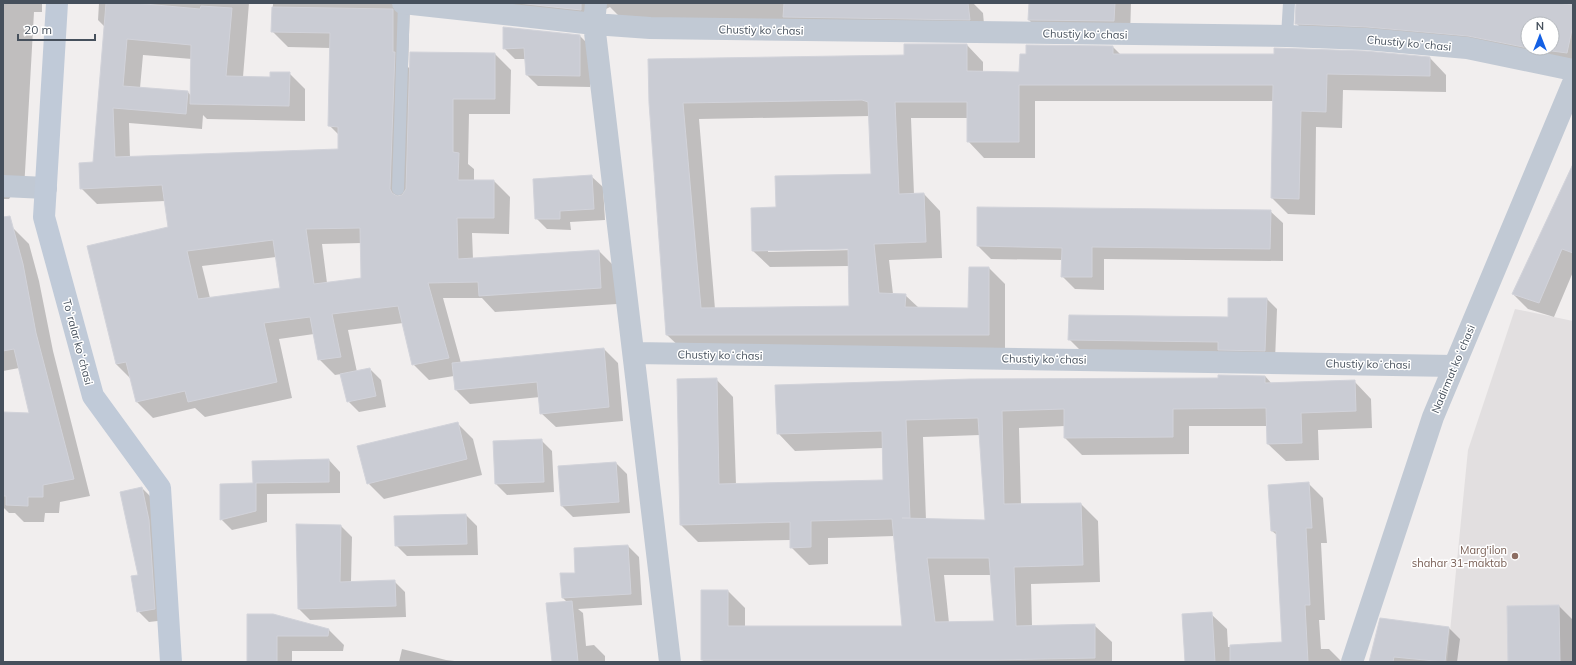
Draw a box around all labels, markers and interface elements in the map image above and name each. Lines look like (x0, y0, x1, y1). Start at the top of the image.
scale bar (18, 16, 95, 42)
north arrow (1520, 16, 1560, 56)
text: N (1536, 19, 1544, 33)
text: 20 m (24, 22, 52, 37)
street label: Chustiy koʻchasi (718, 22, 804, 38)
street label: Chustiy koʻchasi (1042, 26, 1128, 42)
street label: Chustiy koʻchasi (1366, 32, 1452, 54)
street label: Toʻralar koʻchasi (60, 298, 96, 386)
street label: Nadirmat koʻchasi (1428, 323, 1478, 415)
street label: Chustiy koʻchasi (677, 347, 763, 363)
street label: Chustiy koʻchasi (1001, 351, 1087, 367)
street label: Chustiy koʻchasi (1325, 356, 1411, 372)
place label: Marg'ilon shahar 31-maktab (1412, 543, 1507, 570)
marker: Marg'ilon shahar 31-maktab (1510, 551, 1520, 561)

